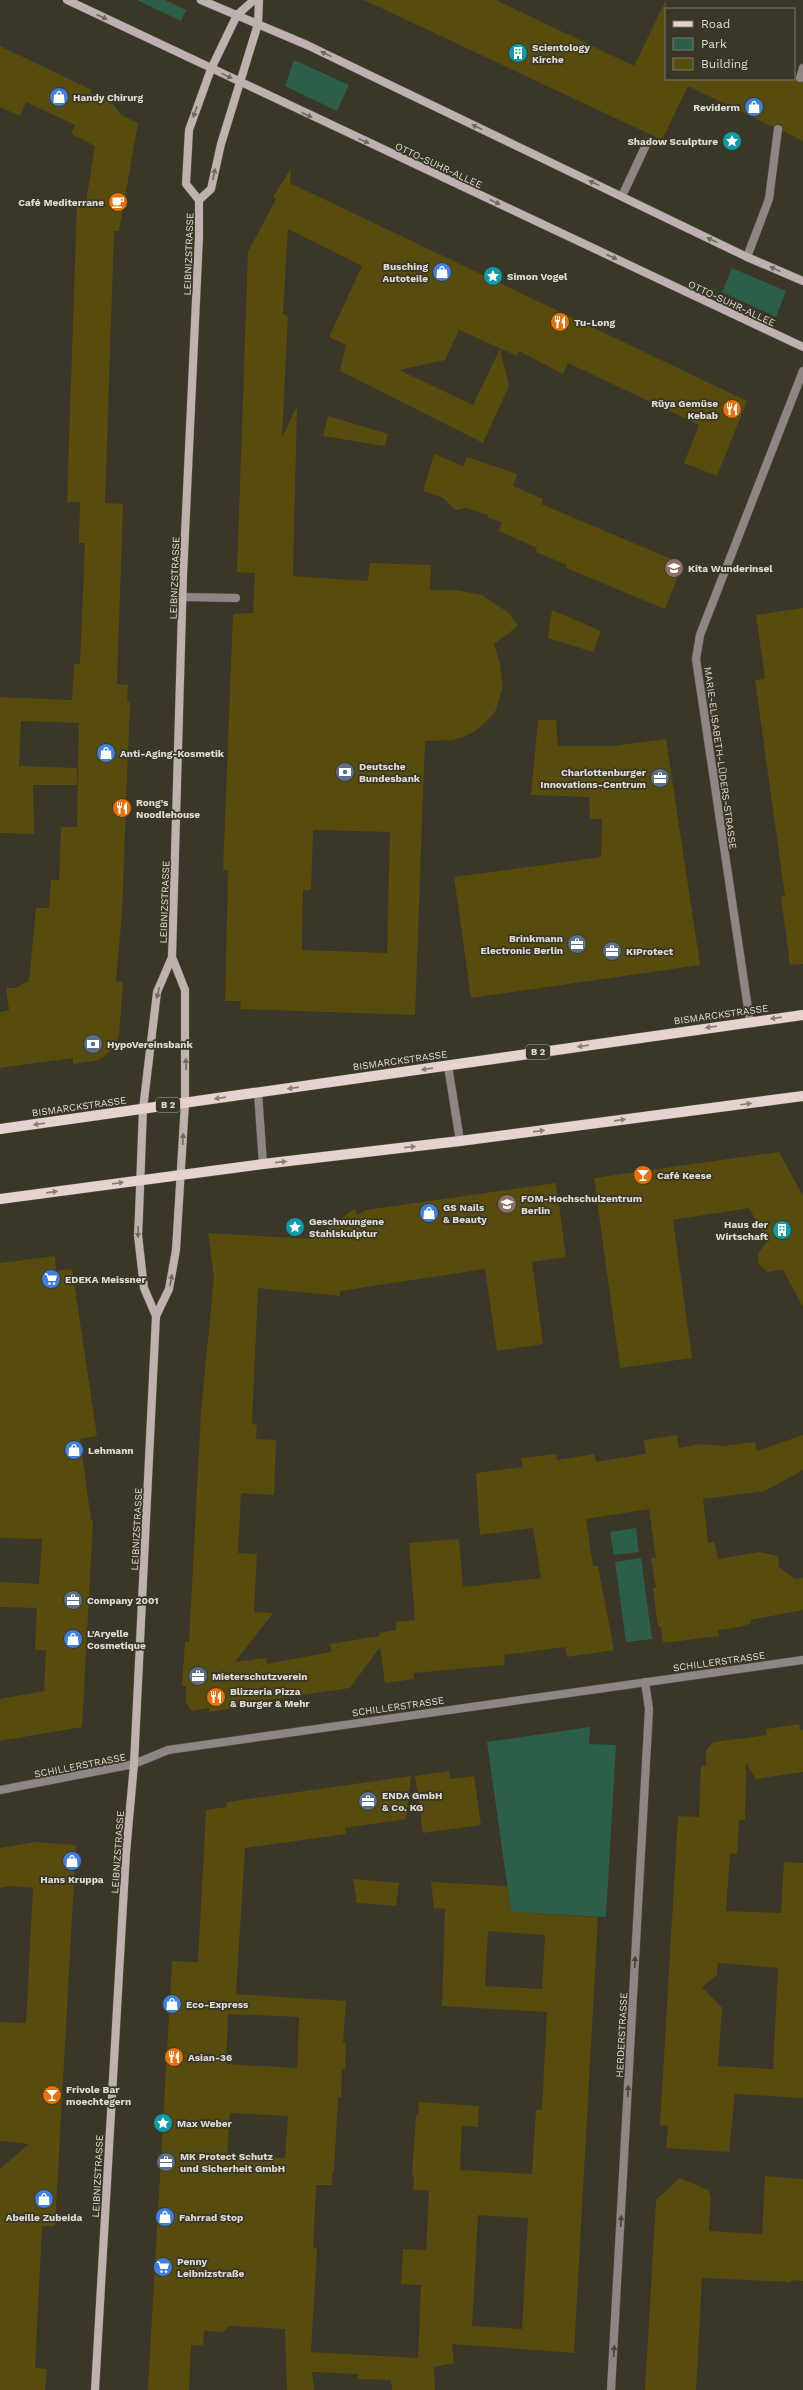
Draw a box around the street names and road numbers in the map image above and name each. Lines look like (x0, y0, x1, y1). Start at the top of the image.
street label: OTTO-SUHR-ALLEE (394, 140, 484, 190)
street label: LEIBNIZSTRASSE (182, 212, 195, 296)
street label: OTTO-SUHR-ALLEE (687, 278, 777, 328)
street label: LEIBNIZSTRASSE (168, 536, 181, 620)
street label: MARIE-ELISABETH-LÜDERS-STRASSE (702, 666, 739, 850)
street label: LEIBNIZSTRASSE (158, 860, 171, 944)
street label: BISMARCKSTRASSE (673, 1002, 769, 1027)
road number: B 2 (526, 1045, 550, 1059)
street label: BISMARCKSTRASSE (352, 1048, 448, 1073)
street label: BISMARCKSTRASSE (31, 1094, 127, 1119)
road number: B 2 (156, 1098, 180, 1112)
street label: LEIBNIZSTRASSE (129, 1487, 144, 1571)
street label: SCHILLERSTRASSE (672, 1650, 766, 1673)
street label: SCHILLERSTRASSE (351, 1695, 445, 1718)
street label: SCHILLERSTRASSE (33, 1751, 127, 1780)
street label: LEIBNIZSTRASSE (109, 1810, 126, 1894)
street label: HERDERSTRASSE (614, 1992, 629, 2078)
street label: LEIBNIZSTRASSE (90, 2134, 105, 2218)

